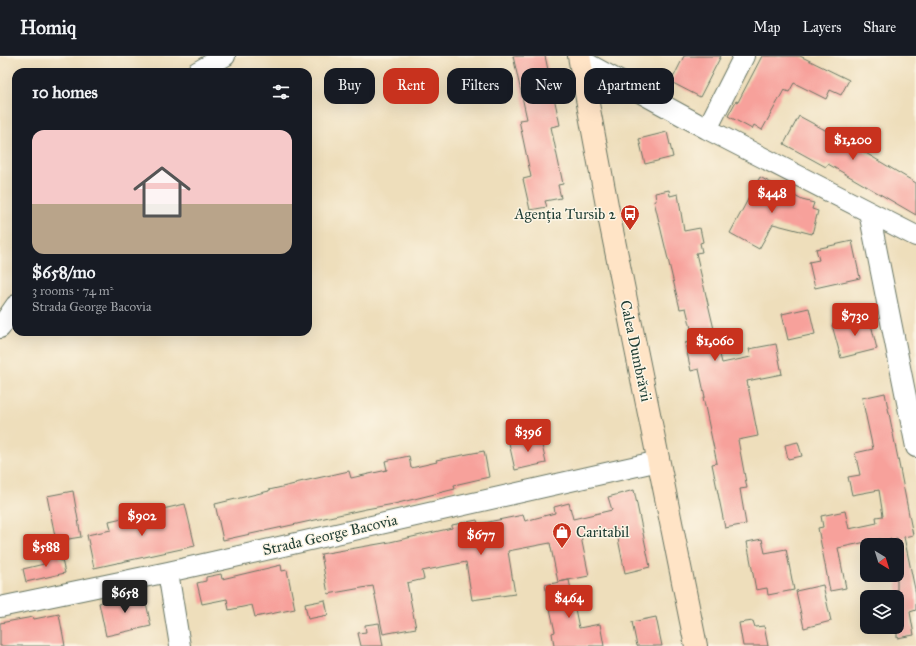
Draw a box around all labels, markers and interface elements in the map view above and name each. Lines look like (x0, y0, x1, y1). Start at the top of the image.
text: Homiq (20, 16, 76, 39)
text: Map (753, 19, 781, 36)
text: Layers (803, 19, 841, 36)
text: Share (863, 19, 896, 36)
chip: Buy (324, 68, 375, 104)
chip: Rent (383, 68, 439, 104)
chip: Filters (447, 68, 513, 104)
chip: New (521, 68, 576, 104)
chip: Apartment (584, 68, 674, 104)
icon: filters (270, 81, 292, 103)
text: 10 homes (32, 82, 98, 103)
pin: $1,200 (820, 127, 886, 161)
text: $1,200 (834, 132, 872, 148)
icon: home (126, 156, 198, 228)
pin: $448 (748, 180, 796, 214)
text: $448 (757, 185, 787, 201)
bus stop icon: Agenția Tursib 2 (619, 203, 641, 231)
place label: Agenția Tursib 2 (513, 205, 617, 223)
text: $658/mo (32, 262, 95, 283)
text: 3 rooms · 74 m² (32, 283, 114, 299)
text: Strada George Bacovia (32, 299, 151, 315)
street label: Calea Dumbrăvii (616, 299, 656, 403)
pin: $730 (831, 303, 879, 337)
text: $730 (841, 308, 869, 324)
pin: $1,060 (682, 328, 748, 362)
text: $1,060 (696, 333, 734, 349)
pin: $396 (504, 419, 552, 453)
text: $396 (515, 424, 541, 440)
pin: $902 (118, 503, 166, 537)
text: $902 (128, 508, 156, 524)
street label: Strada George Bacovia (261, 511, 400, 559)
shop icon: Caritabil (551, 521, 573, 549)
pin: $677 (457, 522, 505, 556)
place label: Caritabil (576, 523, 630, 541)
text: $677 (467, 527, 495, 543)
pin: $588 (22, 534, 70, 568)
north arrow (860, 538, 904, 582)
map controls (860, 538, 904, 634)
text: $588 (32, 539, 60, 555)
pin: $658 (101, 580, 149, 614)
text: $658 (111, 585, 139, 601)
pin: $464 (545, 585, 593, 619)
text: $464 (555, 590, 583, 606)
button: layers (860, 590, 904, 634)

